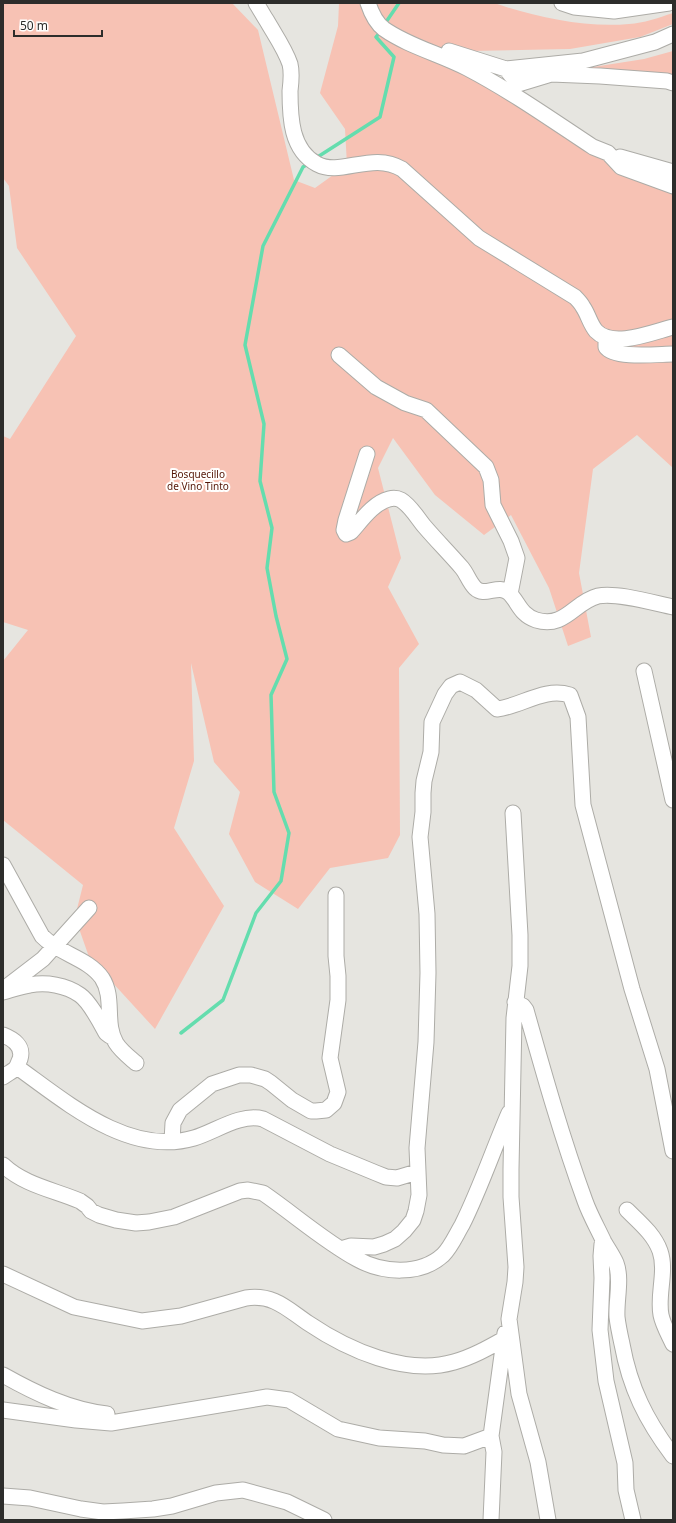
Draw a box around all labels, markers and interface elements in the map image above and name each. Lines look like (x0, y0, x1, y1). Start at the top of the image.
scale bar (14, 12, 102, 38)
text: 50 m (20, 17, 48, 34)
park label: Bosquecillo de Vino Tinto (167, 467, 229, 493)

